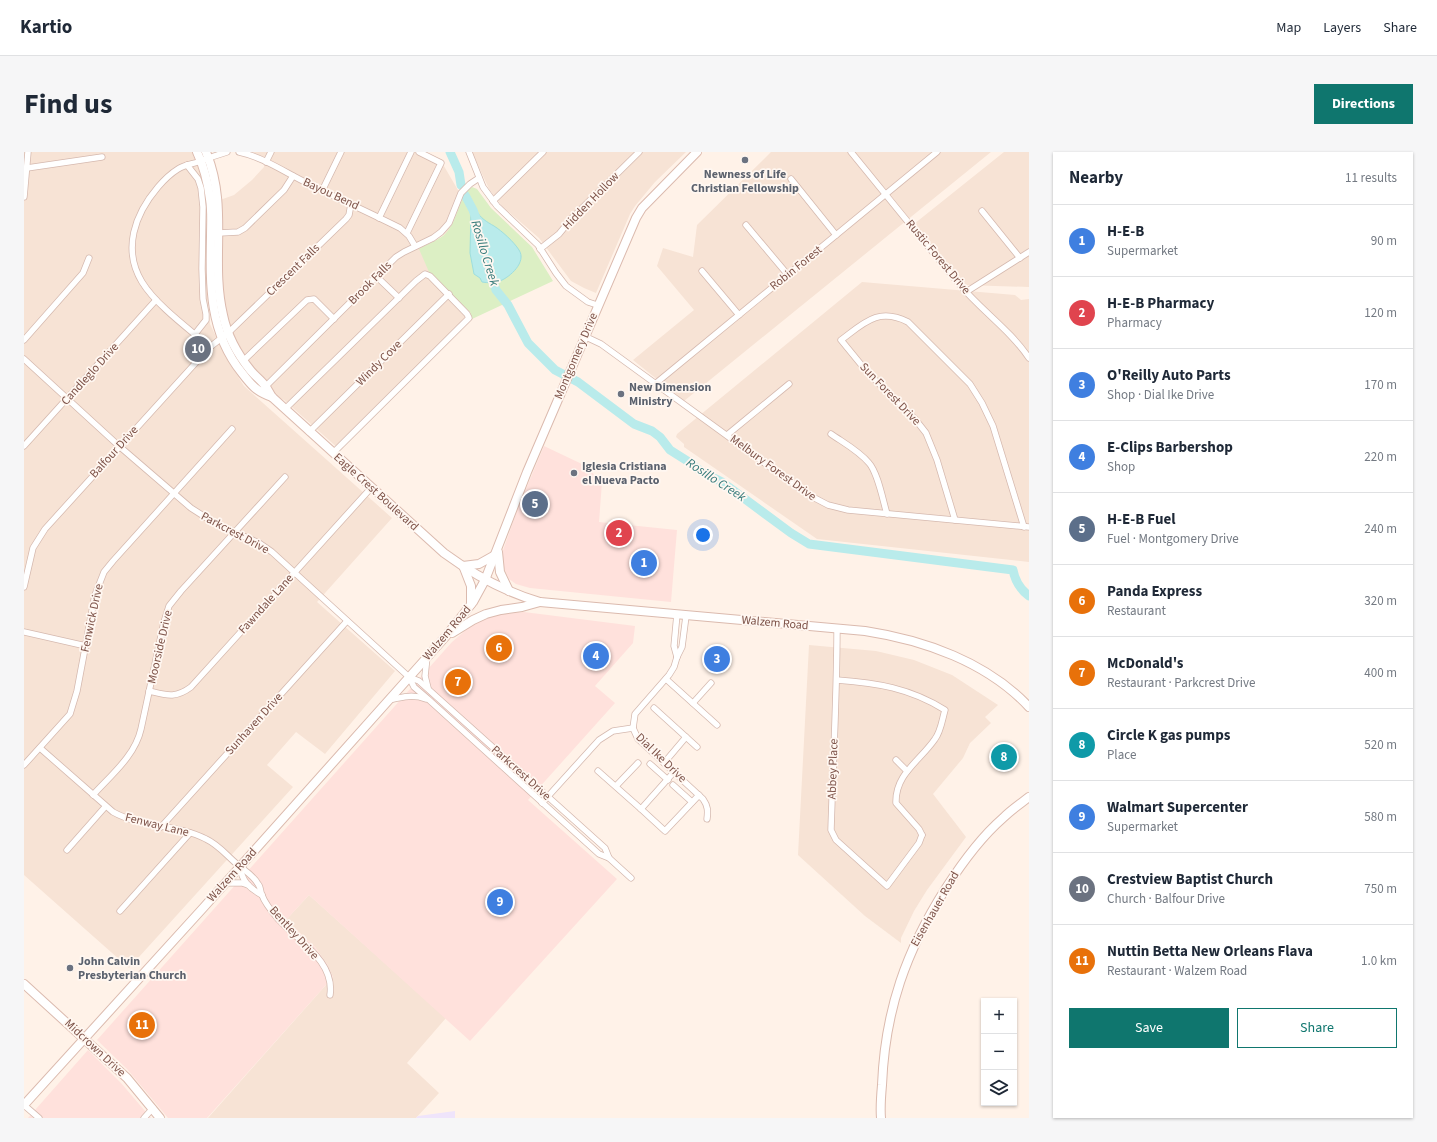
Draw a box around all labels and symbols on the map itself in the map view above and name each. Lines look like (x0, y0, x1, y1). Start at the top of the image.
marker: Newness of Life Christian Fellowship (740, 155, 750, 165)
place label: Newness of Life Christian Fellowship (691, 166, 799, 197)
street label: Hidden Hollow (559, 168, 623, 234)
street label: Bayou Bend (300, 174, 362, 214)
street label: Rustic Forest Drive (902, 216, 974, 298)
water label: Rosillo Creek (466, 218, 504, 289)
street label: Crescent Falls (262, 240, 324, 300)
street label: Robin Forest (766, 242, 826, 294)
street label: Brook Falls (344, 257, 396, 309)
street label: Montgomery Drive (550, 310, 602, 402)
pin: 10 (185, 334, 211, 364)
street label: Windy Cove (352, 336, 406, 390)
street label: Candleglo Drive (57, 339, 123, 409)
street label: Sun Forest Drive (856, 359, 924, 429)
place label: New Dimension Ministry (629, 379, 711, 410)
marker: New Dimension Ministry (616, 389, 626, 399)
street label: Balfour Drive (86, 422, 142, 482)
street label: Melbury Forest Drive (726, 431, 820, 505)
street label: Eagle Crest Boulevard (330, 449, 422, 535)
water label: Rosillo Creek (683, 454, 750, 506)
place label: Iglesia Cristiana el Nueva Pacto (582, 458, 667, 489)
marker: Iglesia Cristiana el Nueva Pacto (569, 468, 579, 478)
pin: 5 (522, 489, 548, 519)
street label: Parkcrest Drive (198, 508, 272, 558)
pin: 2 (606, 518, 632, 548)
your location (693, 525, 713, 545)
pin: 1 (631, 548, 657, 578)
street label: Fawndale Lane (234, 570, 298, 638)
street label: Fenwick Drive (76, 582, 108, 654)
street label: Walzem Road (419, 602, 475, 664)
street label: Moorside Drive (143, 609, 177, 685)
street label: Walzem Road (741, 612, 809, 634)
pin: 6 (486, 633, 512, 663)
pin: 4 (583, 641, 609, 671)
pin: 3 (704, 644, 730, 674)
pin: 7 (445, 667, 471, 697)
street label: Sunhaven Drive (221, 689, 287, 759)
street label: Dial Ike Drive (632, 729, 690, 787)
street label: Abbey Place (823, 738, 843, 800)
street label: Parkcrest Drive (487, 742, 555, 804)
pin: 8 (991, 742, 1017, 772)
street label: Fenway Lane (123, 809, 191, 841)
street label: Walzem Road (203, 844, 261, 906)
street label: Eisenhauer Road (907, 868, 963, 950)
pin: 9 (487, 887, 513, 917)
street label: Bentley Drive (265, 903, 323, 964)
place label: John Calvin Presbyterian Church (78, 953, 187, 984)
marker: John Calvin Presbyterian Church (65, 963, 75, 973)
pin: 11 (129, 1010, 155, 1040)
street label: Midcrown Drive (61, 1015, 129, 1081)

